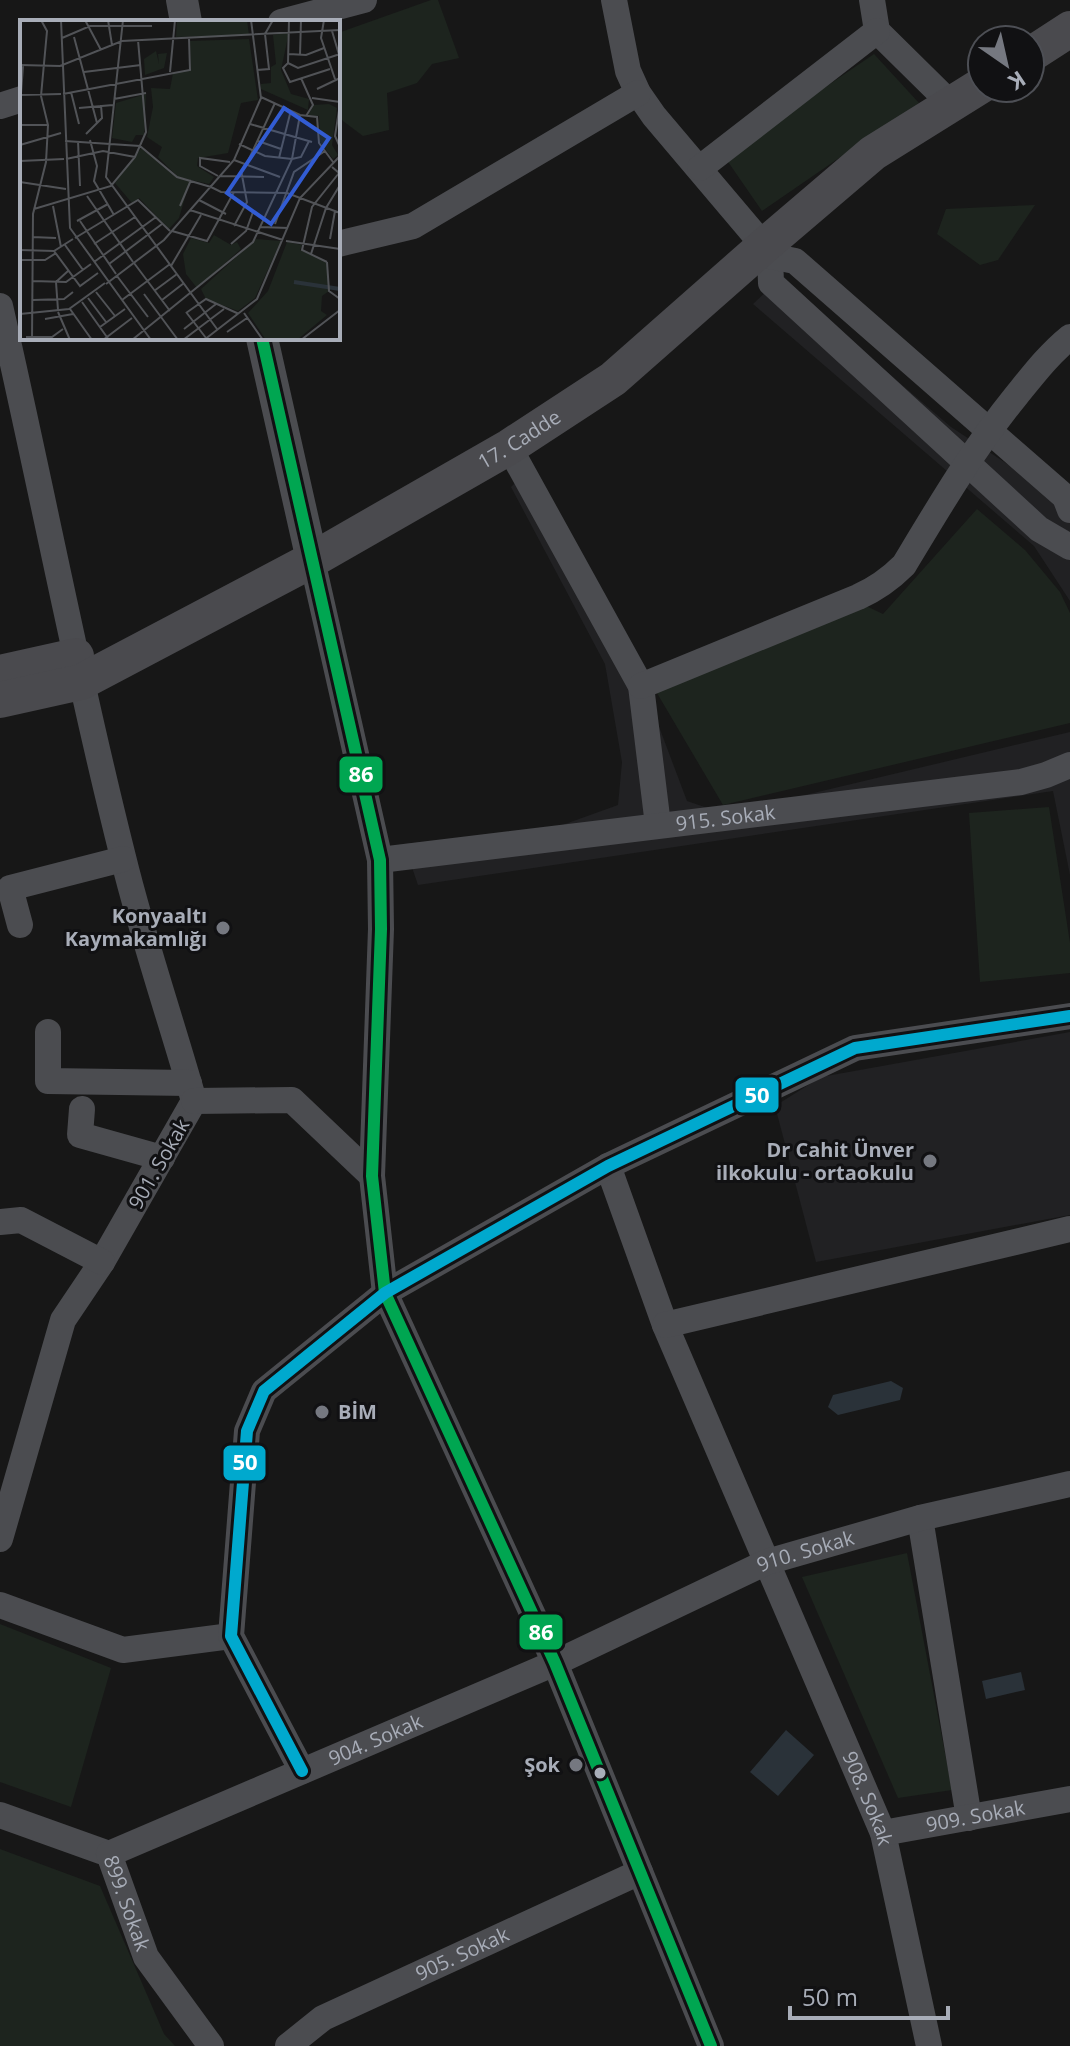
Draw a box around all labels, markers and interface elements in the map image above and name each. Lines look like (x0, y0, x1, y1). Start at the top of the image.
inset map (20, 20, 340, 340)
north arrow (966, 24, 1046, 104)
text: K (1003, 65, 1032, 98)
street label: 17. Cadde (473, 403, 566, 475)
line badge: 86 (338, 755, 384, 794)
text: 86 (348, 758, 374, 788)
street label: 915. Sokak (674, 798, 777, 837)
place label: Konyaaltı Kaymakamlığı (65, 902, 207, 952)
marker: Konyaaltı Kaymakamlığı (214, 919, 232, 937)
line badge: 50 (734, 1076, 780, 1114)
text: 50 (744, 1079, 770, 1109)
street label: 901. Sokak (122, 1113, 195, 1214)
place label: Dr Cahit Ünver ilkokulu - ortaokulu (716, 1136, 914, 1186)
marker: Dr Cahit Ünver ilkokulu - ortaokulu (921, 1152, 939, 1170)
place label: BİM (338, 1398, 377, 1425)
marker: BİM (313, 1403, 331, 1421)
line badge: 50 (222, 1444, 267, 1482)
text: 50 (232, 1446, 258, 1476)
street label: 910. Sokak (752, 1524, 858, 1578)
line badge: 86 (518, 1613, 564, 1651)
text: 86 (528, 1616, 554, 1646)
street label: 904. Sokak (324, 1707, 427, 1771)
street label: 908. Sokak (836, 1747, 899, 1848)
place label: Şok (524, 1751, 561, 1778)
marker: Şok (567, 1756, 585, 1774)
unlabelled marker (592, 1765, 608, 1781)
street label: 909. Sokak (924, 1793, 1027, 1838)
street label: 899. Sokak (98, 1851, 157, 1955)
street label: 905. Sokak (411, 1920, 513, 1987)
scale bar (790, 1970, 948, 2020)
text: 50 m (802, 1980, 858, 2013)

